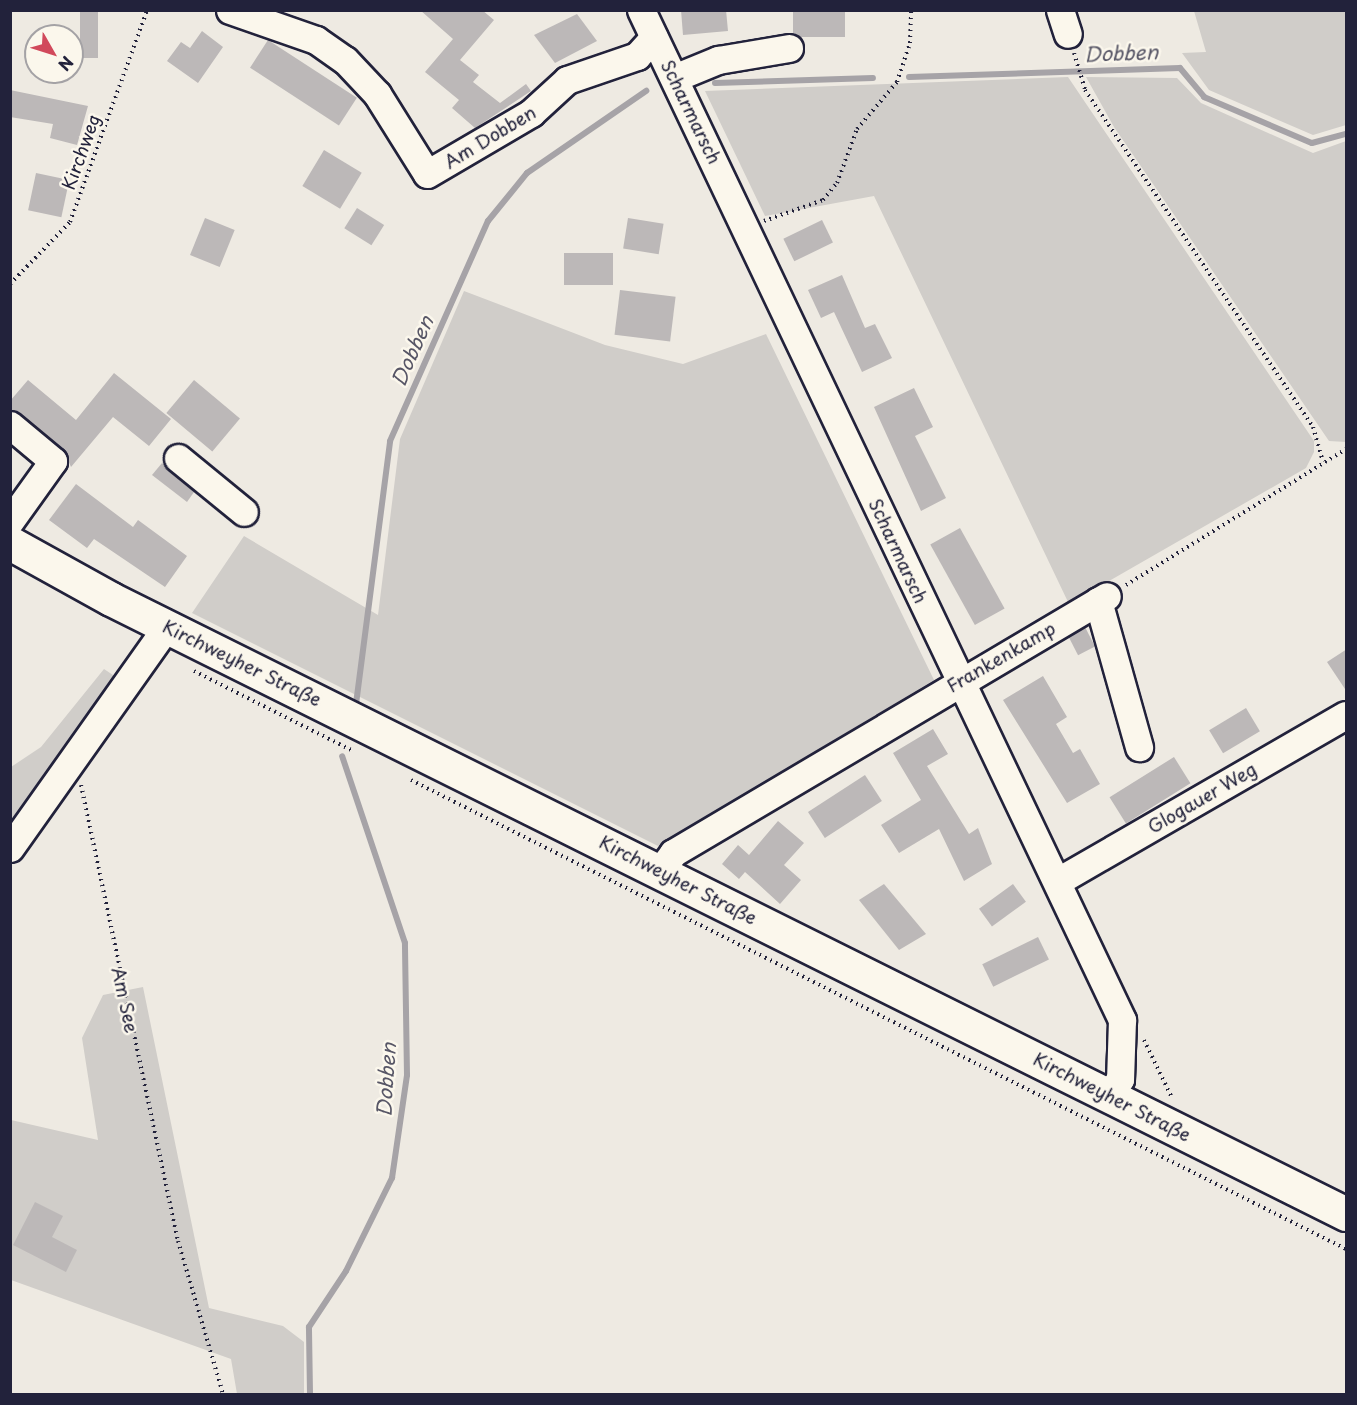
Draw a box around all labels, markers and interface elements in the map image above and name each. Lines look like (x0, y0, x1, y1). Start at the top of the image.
north arrow (24, 24, 84, 84)
water label: Dobben (1083, 40, 1159, 66)
text: N (53, 52, 80, 77)
street label: Scharmarsch (657, 57, 725, 167)
street label: Am Dobben (440, 101, 540, 173)
street label: Kirchweg (57, 111, 105, 193)
water label: Dobben (386, 312, 438, 390)
street label: Scharmarsch (864, 495, 932, 607)
street label: Kirchweyher Straße (159, 615, 325, 711)
street label: Frankenkamp (943, 617, 1059, 697)
street label: Glogauer Weg (1143, 758, 1261, 838)
street label: Kirchweyher Straße (596, 831, 760, 929)
street label: Am See (108, 965, 142, 1035)
water label: Dobben (371, 1042, 401, 1118)
street label: Kirchweyher Straße (1030, 1048, 1194, 1146)

